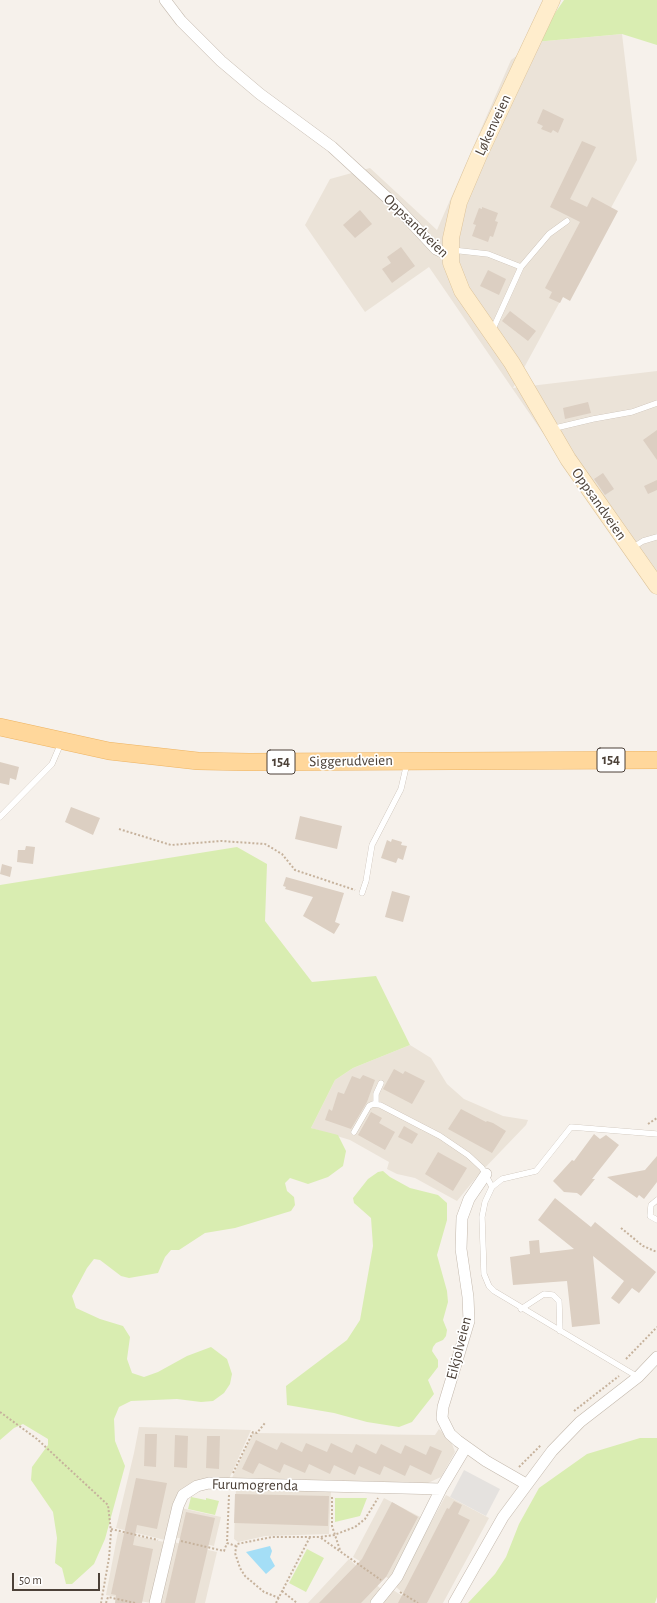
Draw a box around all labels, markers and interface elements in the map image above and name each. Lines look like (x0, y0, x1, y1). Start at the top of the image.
street label: Løkenveien (471, 91, 515, 159)
street label: Oppsandveien (380, 190, 452, 262)
street label: Oppsandveien (568, 464, 630, 544)
road number: 154 (597, 748, 625, 772)
road number: 154 (267, 750, 295, 774)
street label: Siggerudveien (309, 751, 393, 771)
street label: Eikjolveien (443, 1315, 475, 1381)
street label: Furumogrenda (212, 1475, 298, 1495)
scale bar (14, 1565, 102, 1591)
text: 50 m (19, 1574, 42, 1586)

